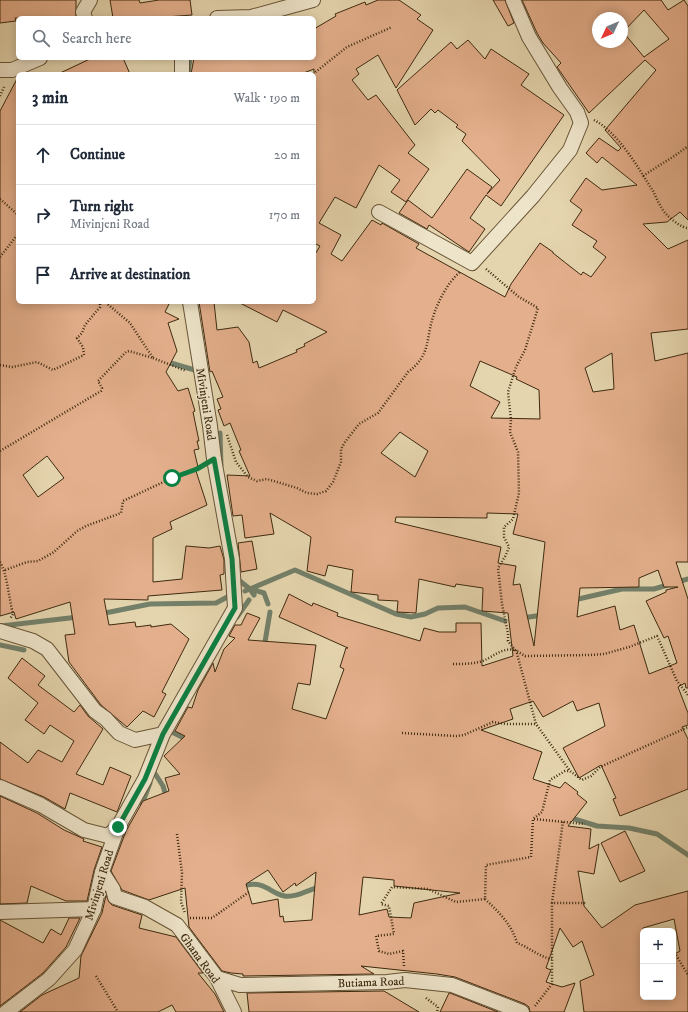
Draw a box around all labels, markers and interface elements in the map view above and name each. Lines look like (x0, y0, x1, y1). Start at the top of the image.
north arrow (592, 12, 628, 48)
search box (16, 16, 316, 60)
icon: search (30, 27, 52, 49)
text: Search here (62, 29, 131, 48)
text: 3 min (32, 87, 68, 109)
text: Walk · 190 m (234, 90, 300, 106)
icon: ahead (32, 144, 54, 166)
text: Continue (70, 145, 125, 164)
text: 20 m (274, 147, 300, 163)
text: Turn right (70, 197, 133, 216)
icon: right (32, 204, 54, 226)
text: 170 m (269, 207, 300, 223)
text: Mivinjeni Road (70, 216, 149, 232)
icon: arrive (32, 264, 54, 286)
text: Arrive at destination (70, 265, 190, 284)
street label: Mivinjeni Road (192, 367, 219, 441)
route start (163, 469, 181, 487)
route end (109, 818, 127, 836)
street label: Mivinjeni Road (82, 848, 117, 922)
map controls (640, 928, 676, 1000)
button: + (640, 928, 676, 964)
street label: Ghana Road (176, 930, 223, 986)
button: − (640, 964, 676, 1000)
street label: Butiama Road (337, 974, 405, 991)

